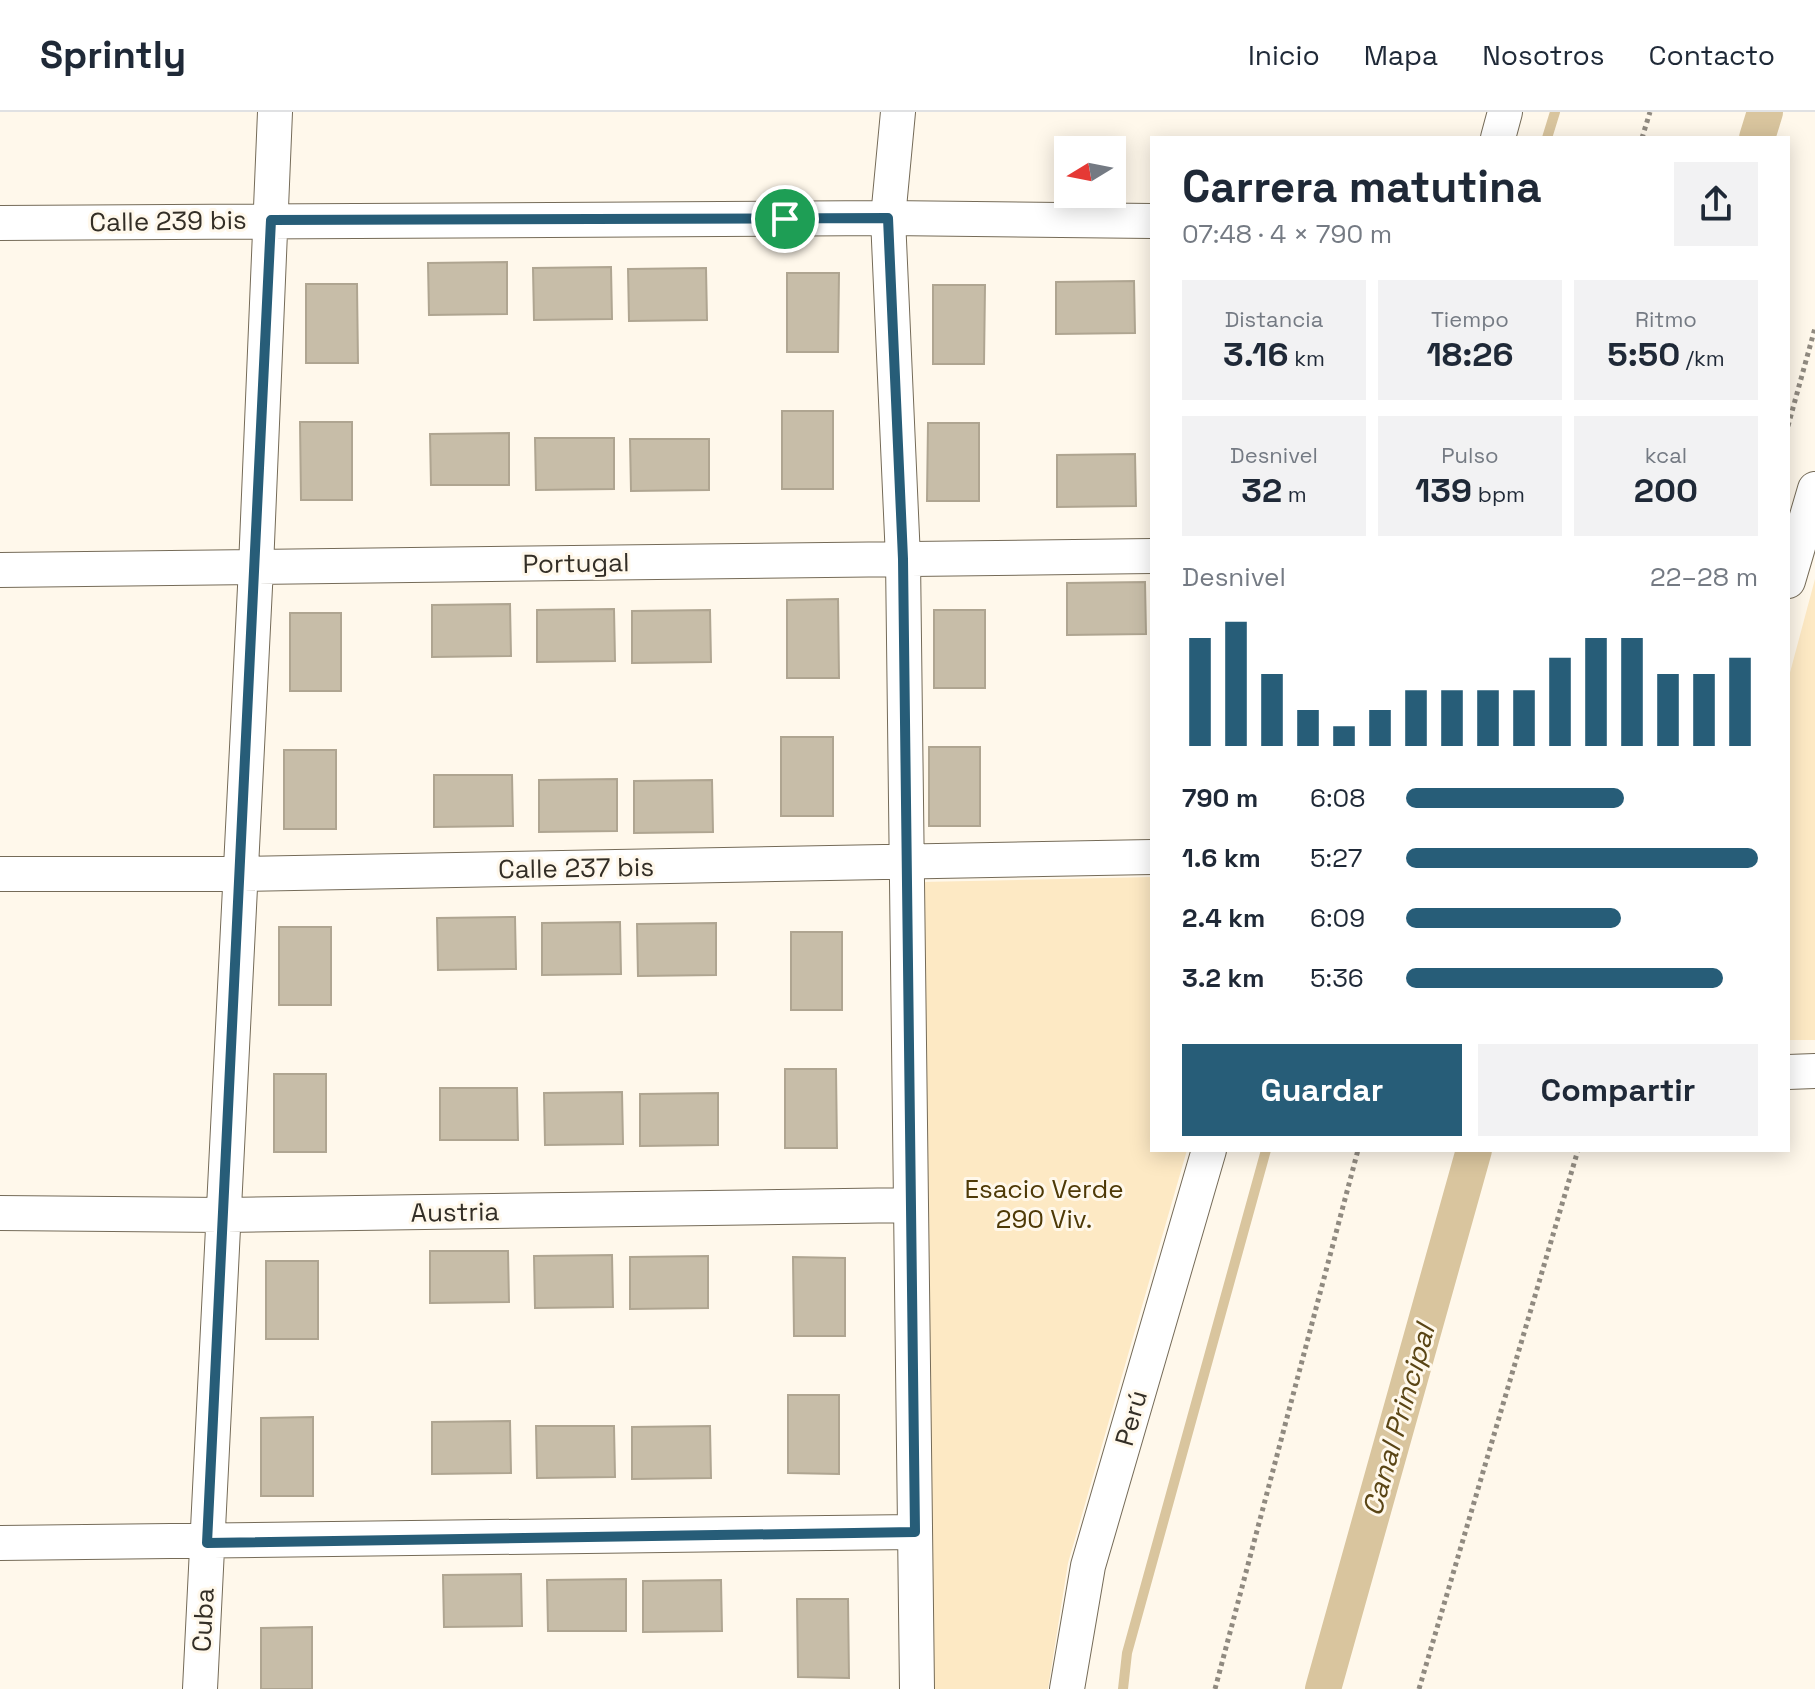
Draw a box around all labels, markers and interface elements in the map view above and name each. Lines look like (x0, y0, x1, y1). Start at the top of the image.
text: Sprintly (40, 31, 186, 79)
text: Inicio (1248, 37, 1320, 73)
text: Mapa (1364, 37, 1438, 73)
text: Nosotros (1482, 37, 1605, 73)
text: Contacto (1649, 37, 1775, 73)
north arrow (1054, 136, 1126, 208)
map controls (1054, 136, 1126, 208)
text: Carrera matutina (1182, 159, 1542, 215)
button: share (1674, 162, 1758, 246)
pin (751, 185, 819, 253)
icon: arrive (763, 197, 807, 241)
street label: Calle 239 bis (89, 203, 247, 239)
text: 07:48 · 4 × 790 m (1182, 217, 1392, 251)
text: Distancia (1225, 305, 1323, 333)
text: Tiempo (1431, 305, 1509, 333)
text: Ritmo (1635, 305, 1697, 333)
text: 3.16 (1223, 333, 1289, 376)
text: 18:26 (1426, 333, 1514, 376)
text: 5:50 (1607, 333, 1680, 376)
text: km (1289, 344, 1325, 372)
text: /km (1680, 344, 1725, 372)
text: Desnivel (1230, 441, 1318, 469)
text: Pulso (1441, 441, 1499, 469)
text: kcal (1645, 441, 1687, 469)
text: 32 (1241, 469, 1282, 512)
text: 139 (1415, 469, 1472, 512)
text: 200 (1634, 469, 1698, 512)
text: m (1282, 480, 1307, 508)
text: bpm (1472, 480, 1525, 508)
street label: Portugal (522, 545, 630, 581)
text: Desnivel (1182, 560, 1286, 594)
text: 22–28 m (1650, 560, 1758, 594)
text: 790 m (1182, 781, 1258, 815)
text: 6:08 (1310, 781, 1365, 815)
text: 1.6 km (1182, 841, 1261, 875)
text: 5:27 (1310, 841, 1362, 875)
street label: Calle 237 bis (498, 850, 654, 886)
text: 2.4 km (1182, 901, 1265, 935)
text: 6:09 (1310, 901, 1365, 935)
text: 3.2 km (1182, 961, 1264, 995)
text: 5:36 (1310, 961, 1364, 995)
button: Guardar (1182, 1044, 1462, 1136)
button: Compartir (1478, 1044, 1758, 1136)
park label: Esacio Verde 290 Viv. (964, 1172, 1124, 1236)
street label: Austria (410, 1194, 500, 1230)
water label: Canal Principal (1353, 1317, 1443, 1520)
street label: Perú (1107, 1386, 1155, 1450)
street label: Cuba (184, 1587, 222, 1653)

